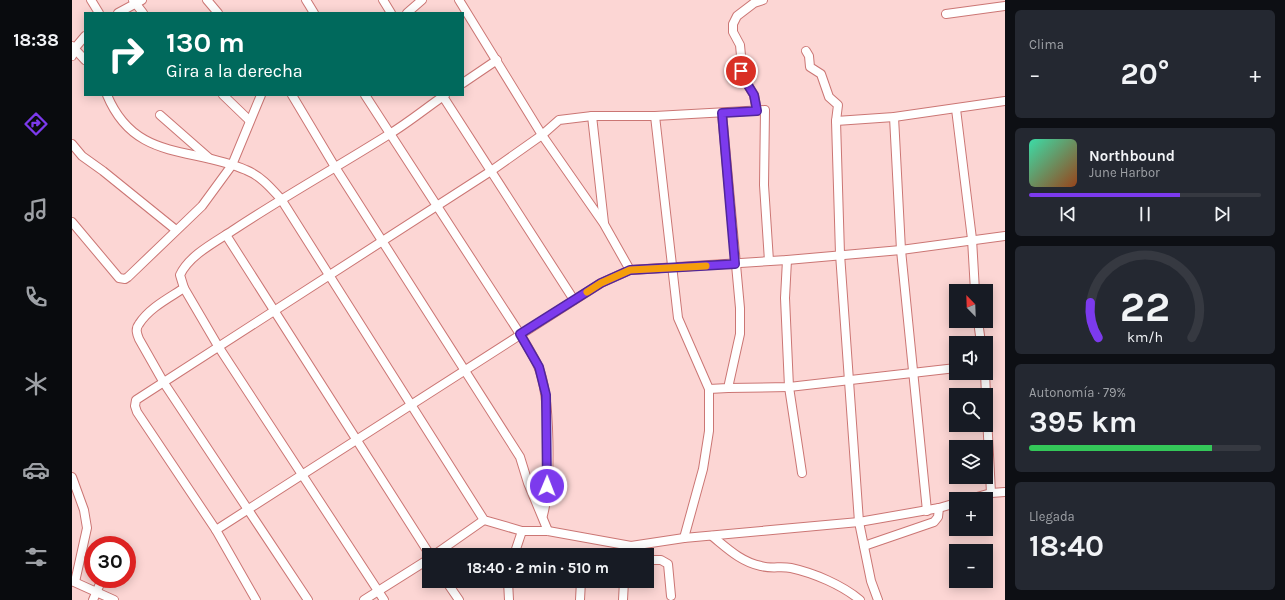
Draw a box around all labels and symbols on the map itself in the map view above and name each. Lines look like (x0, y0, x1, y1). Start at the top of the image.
pin (724, 54, 758, 88)
north arrow (949, 284, 993, 328)
position arrow (526, 465, 568, 507)
speed limit sign: 30 (84, 536, 136, 588)

